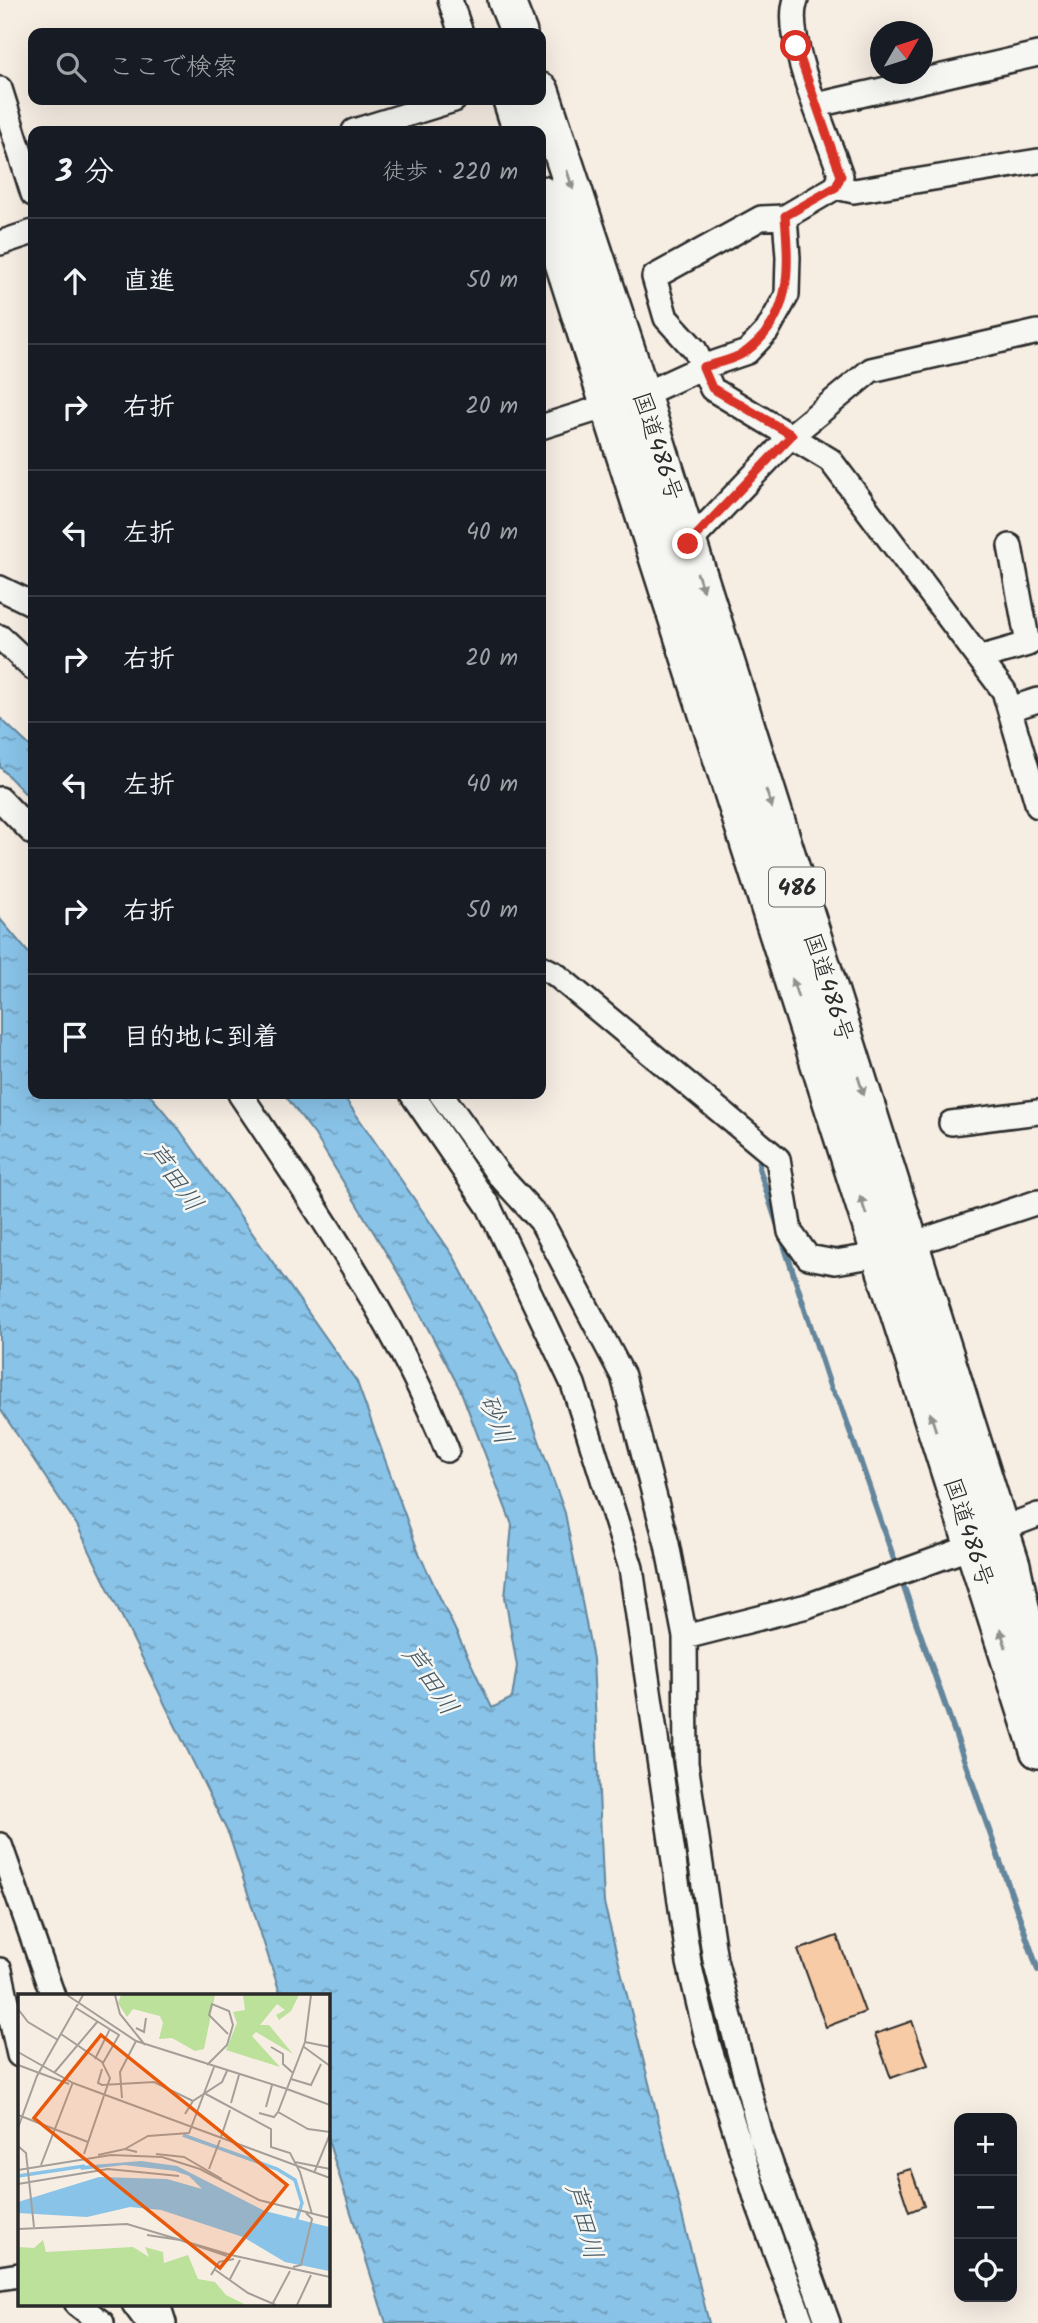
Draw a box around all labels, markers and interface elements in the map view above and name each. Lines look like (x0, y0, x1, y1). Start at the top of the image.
north arrow (870, 21, 933, 84)
search box (28, 28, 546, 105)
route start (780, 30, 811, 61)
text: ここで検索 (108, 47, 238, 89)
icon: search (52, 48, 90, 86)
text: 3 分 (56, 149, 114, 197)
text: 徒歩 · 220 m (382, 155, 518, 191)
one-way arrow (565, 169, 576, 190)
text: 直進 (123, 261, 175, 303)
icon: ahead (56, 262, 94, 300)
text: 50 m (467, 263, 518, 299)
text: 右折 (123, 387, 175, 429)
street label: 国道486号 (621, 387, 693, 506)
icon: right (56, 388, 94, 426)
text: 20 m (466, 389, 518, 425)
text: 左折 (123, 513, 175, 555)
icon: left (56, 514, 94, 552)
text: 40 m (466, 515, 518, 551)
route end (672, 528, 703, 559)
one-way arrow (696, 572, 706, 593)
text: 右折 (123, 639, 175, 681)
icon: right (56, 640, 94, 678)
text: 20 m (466, 641, 518, 677)
text: 左折 (123, 765, 175, 807)
icon: left (56, 766, 94, 804)
text: 40 m (466, 767, 518, 803)
one-way arrow (765, 789, 775, 810)
road number: 486 (769, 867, 825, 906)
text: 右折 (123, 891, 175, 933)
icon: right (56, 892, 94, 930)
text: 50 m (467, 893, 518, 929)
street label: 国道486号 (792, 928, 864, 1047)
one-way arrow (789, 978, 800, 999)
text: 目的地に到着 (123, 1017, 279, 1059)
icon: arrive (56, 1018, 94, 1056)
one-way arrow (856, 1076, 867, 1097)
water label: 芦田川 (133, 1134, 213, 1222)
one-way arrow (858, 1195, 868, 1216)
water label: 砂川 (466, 1388, 524, 1452)
one-way arrow (928, 1411, 938, 1432)
street label: 国道486号 (932, 1473, 1004, 1592)
one-way arrow (997, 1628, 1007, 1649)
water label: 芦田川 (390, 1637, 469, 1725)
inset map (18, 1994, 329, 2306)
map controls (954, 2113, 1017, 2302)
button: + (954, 2113, 1017, 2176)
button: − (954, 2176, 1017, 2239)
water label: 芦田川 (553, 2178, 613, 2265)
button: locate (954, 2239, 1017, 2302)

